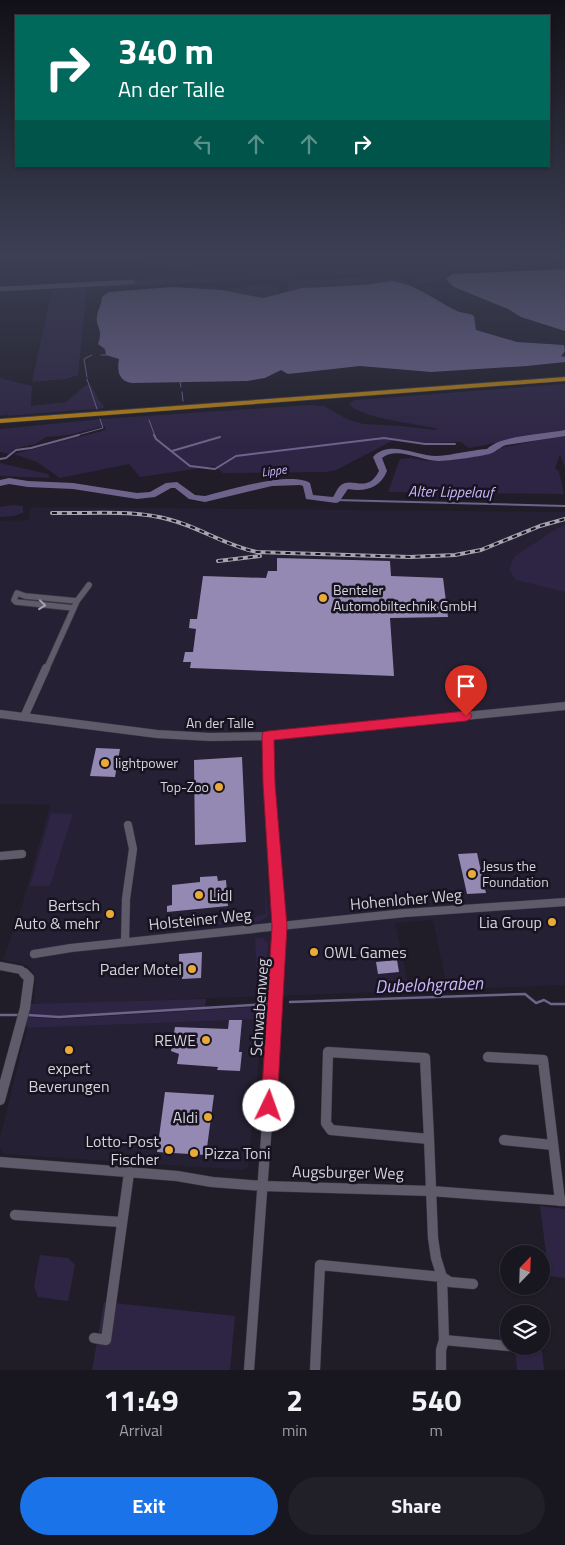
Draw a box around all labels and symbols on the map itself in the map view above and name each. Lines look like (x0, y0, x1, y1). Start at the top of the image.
water label: Lippe (260, 459, 289, 481)
water label: Alter Lippelauf (408, 479, 496, 504)
place label: Benteler Automobiltechnik GmbH (333, 579, 477, 616)
marker: Benteler Automobiltechnik GmbH (317, 592, 329, 604)
one-way arrow (39, 599, 47, 610)
pin (445, 665, 487, 716)
street label: An der Talle (186, 712, 254, 733)
place label: lightpower (115, 752, 178, 773)
marker: lightpower (99, 757, 111, 769)
place label: Top-Zoo (160, 776, 209, 797)
marker: Top-Zoo (213, 781, 225, 793)
place label: Jesus the Foundation (482, 855, 549, 892)
marker: Jesus the Foundation (466, 868, 478, 880)
street label: Hohenloher Weg (349, 882, 463, 916)
place label: Lidl (209, 883, 232, 907)
marker: Lidl (193, 889, 205, 901)
place label: Bertsch Auto & mehr (14, 893, 100, 935)
street label: Holsteiner Weg (147, 902, 253, 936)
marker: Bertsch Auto & mehr (104, 908, 116, 920)
place label: Lia Group (479, 910, 542, 934)
marker: Lia Group (546, 916, 558, 928)
place label: OWL Games (324, 940, 407, 964)
marker: OWL Games (308, 946, 320, 958)
place label: Pader Motel (100, 957, 182, 981)
street label: Schwabenweg (244, 957, 274, 1057)
marker: Pader Motel (186, 963, 198, 975)
water label: Dubelohgraben (375, 969, 484, 1000)
place label: REWE (154, 1028, 196, 1052)
marker: REWE (200, 1034, 212, 1046)
marker: expert Beverungen (63, 1044, 75, 1056)
place label: expert Beverungen (29, 1056, 109, 1098)
position arrow (242, 1079, 294, 1131)
place label: Aldi (173, 1105, 198, 1129)
marker: Aldi (202, 1111, 214, 1123)
place label: Lotto-Post Fischer (85, 1129, 159, 1171)
place label: Pizza Toni (204, 1141, 271, 1165)
marker: Lotto-Post Fischer (163, 1144, 175, 1156)
marker: Pizza Toni (188, 1147, 200, 1159)
street label: Augsburger Weg (292, 1159, 404, 1185)
north arrow (500, 1245, 550, 1295)

